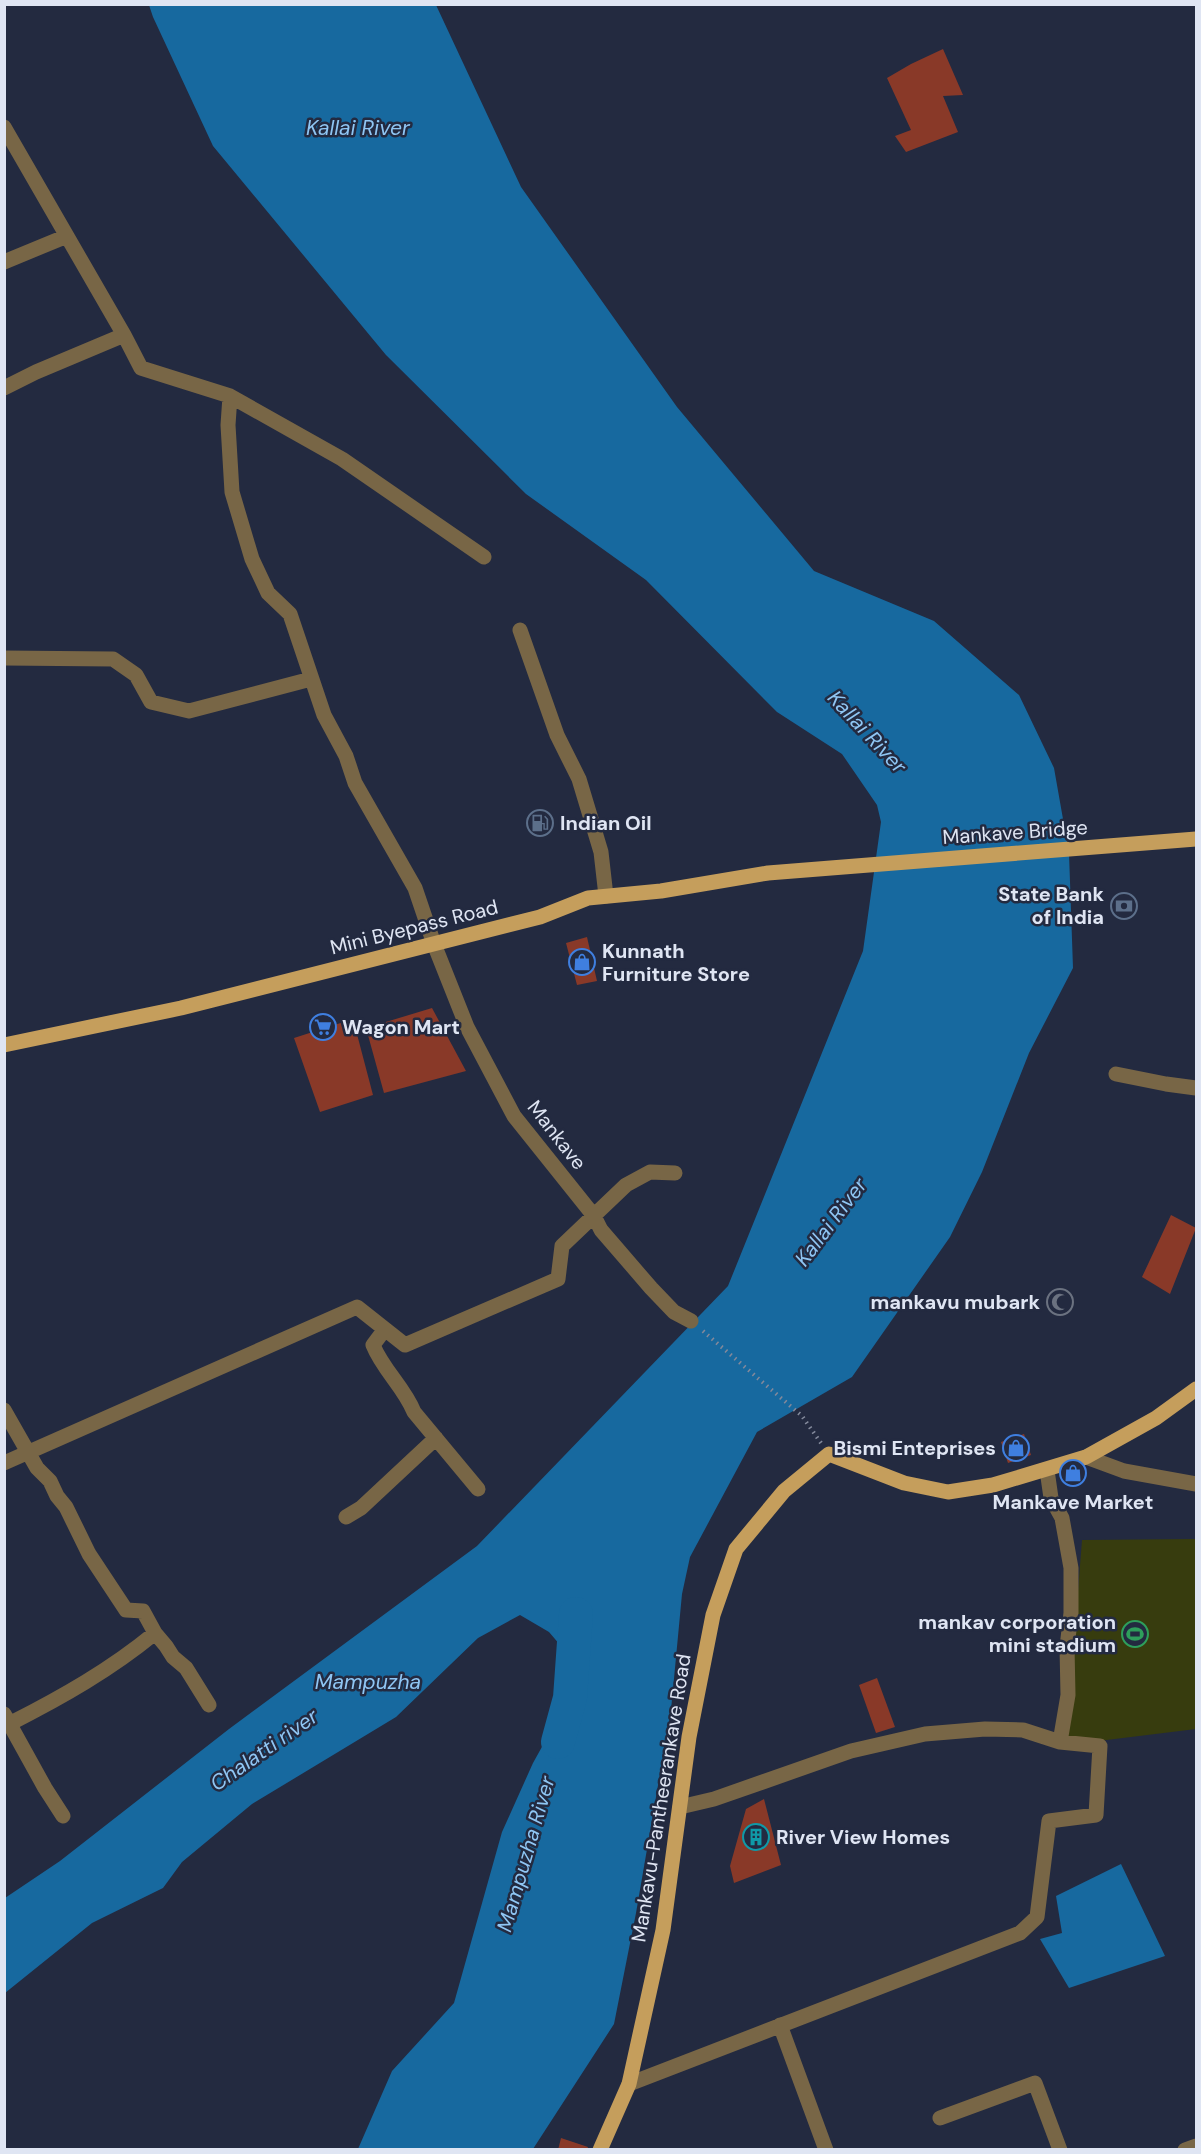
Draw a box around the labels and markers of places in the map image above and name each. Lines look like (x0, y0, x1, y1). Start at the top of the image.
fuel station icon: Indian Oil (525, 808, 555, 838)
place label: Indian Oil (560, 810, 652, 836)
place label: State Bank of India (998, 881, 1104, 930)
bank icon: State Bank of India (1109, 891, 1139, 921)
place label: Kunnath Furniture Store (602, 938, 750, 987)
shop icon: Kunnath Furniture Store (567, 947, 597, 977)
supermarket icon: Wagon Mart (308, 1012, 338, 1042)
place label: Wagon Mart (342, 1014, 460, 1040)
mosque icon: mankavu mubark (1045, 1287, 1075, 1317)
place label: mankavu mubark (871, 1289, 1040, 1315)
shop icon: Bismi Enteprises (1001, 1433, 1031, 1463)
place label: Bismi Enteprises (834, 1435, 996, 1461)
shop icon: Mankave Market (1058, 1458, 1088, 1488)
place label: Mankave Market (993, 1489, 1153, 1515)
place label: mankav corporation mini stadium (918, 1609, 1116, 1658)
sports icon: mankav corporation mini stadium (1120, 1619, 1150, 1649)
building icon: River View Homes (741, 1822, 771, 1852)
place label: River View Homes (776, 1824, 950, 1850)

